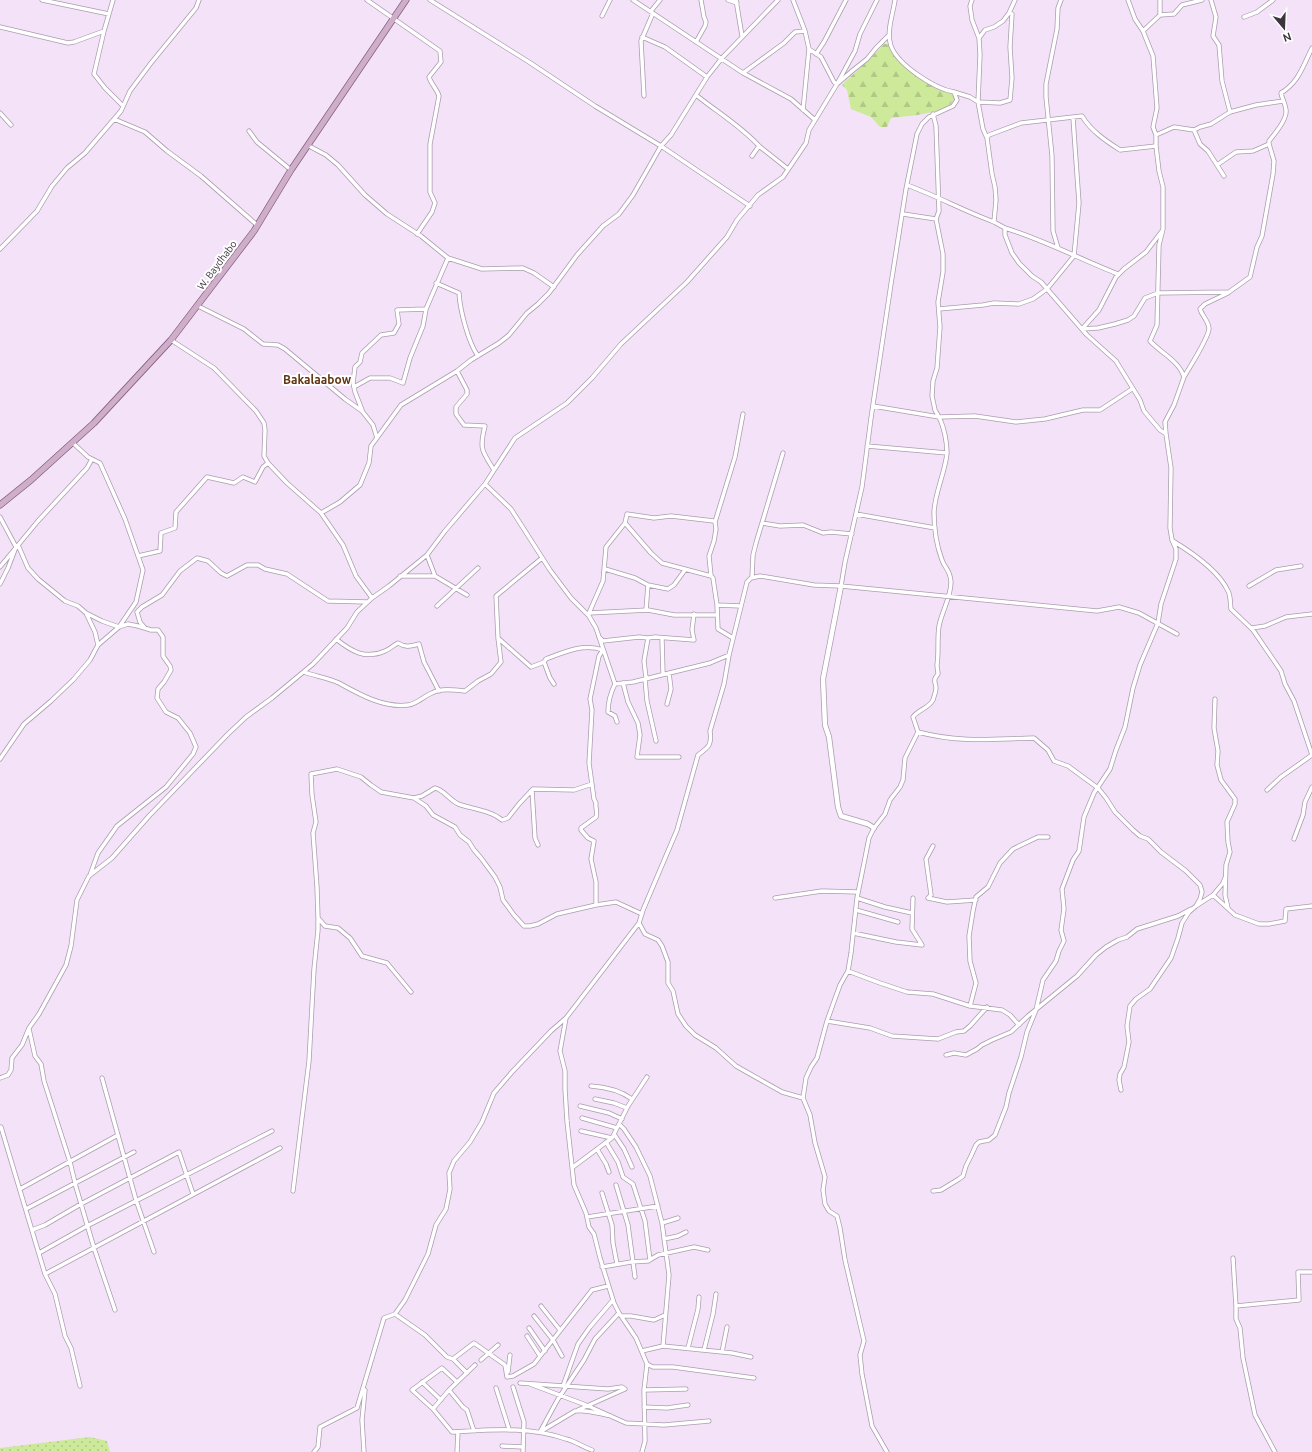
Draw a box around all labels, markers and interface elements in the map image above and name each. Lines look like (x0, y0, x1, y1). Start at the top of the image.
north arrow (1264, 8, 1304, 48)
text: N (1281, 30, 1293, 44)
street label: W. Baydhabo (195, 238, 239, 292)
district label: Bakalaabow (283, 373, 352, 386)

